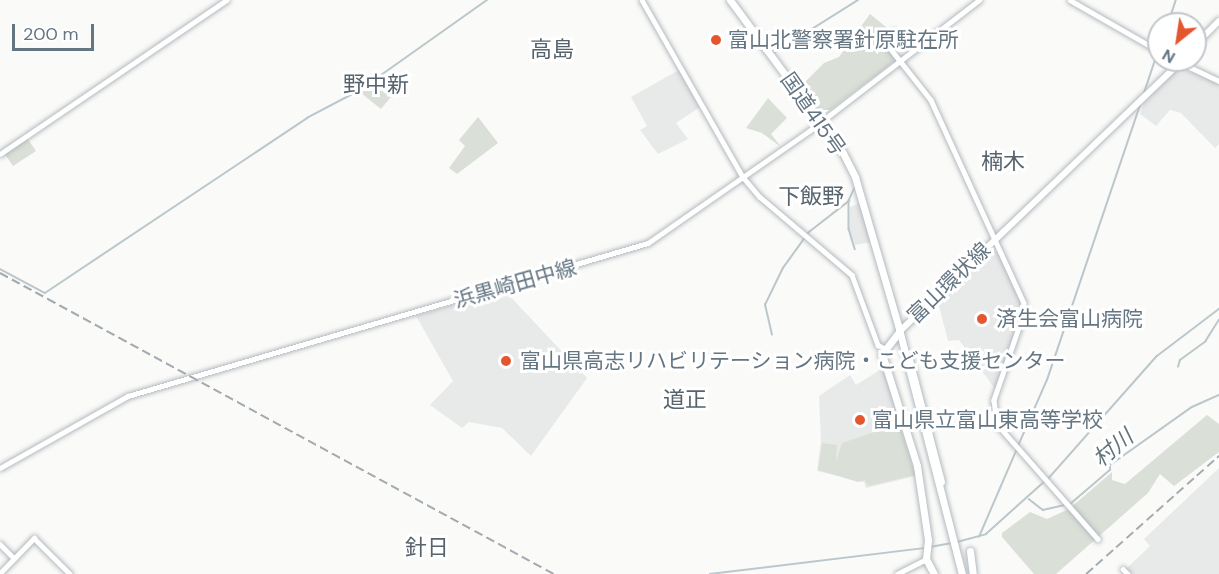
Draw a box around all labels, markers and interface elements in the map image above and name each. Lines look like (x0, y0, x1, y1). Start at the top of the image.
scale bar (15, 12, 98, 50)
north arrow (1147, 12, 1207, 72)
text: 200 m (23, 22, 79, 46)
place label: 富山北警察署針原駐在所 (728, 27, 959, 53)
marker: 富山北警察署針原駐在所 (709, 33, 723, 47)
district label: 高島 (530, 37, 574, 63)
text: N (1158, 44, 1179, 68)
street label: 国道415号 (775, 68, 851, 160)
district label: 野中新 (343, 72, 409, 98)
district label: 楠木 (981, 149, 1025, 175)
district label: 下飯野 (778, 184, 844, 210)
street label: 富山環状線 (902, 237, 996, 329)
street label: 浜黒崎田中線 (451, 255, 579, 313)
place label: 済生会富山病院 (996, 306, 1143, 332)
marker: 済生会富山病院 (973, 310, 991, 328)
place label: 富山県高志リハビリテーション病院・こども支援センター (520, 348, 1066, 374)
marker: 富山県高志リハビリテーション病院・こども支援センター (497, 352, 515, 370)
district label: 道正 (663, 387, 707, 413)
place label: 富山県立富山東高等学校 (872, 407, 1103, 433)
marker: 富山県立富山東高等学校 (853, 413, 867, 427)
water label: 村川 (1088, 424, 1138, 472)
district label: 針日 (405, 535, 449, 561)

